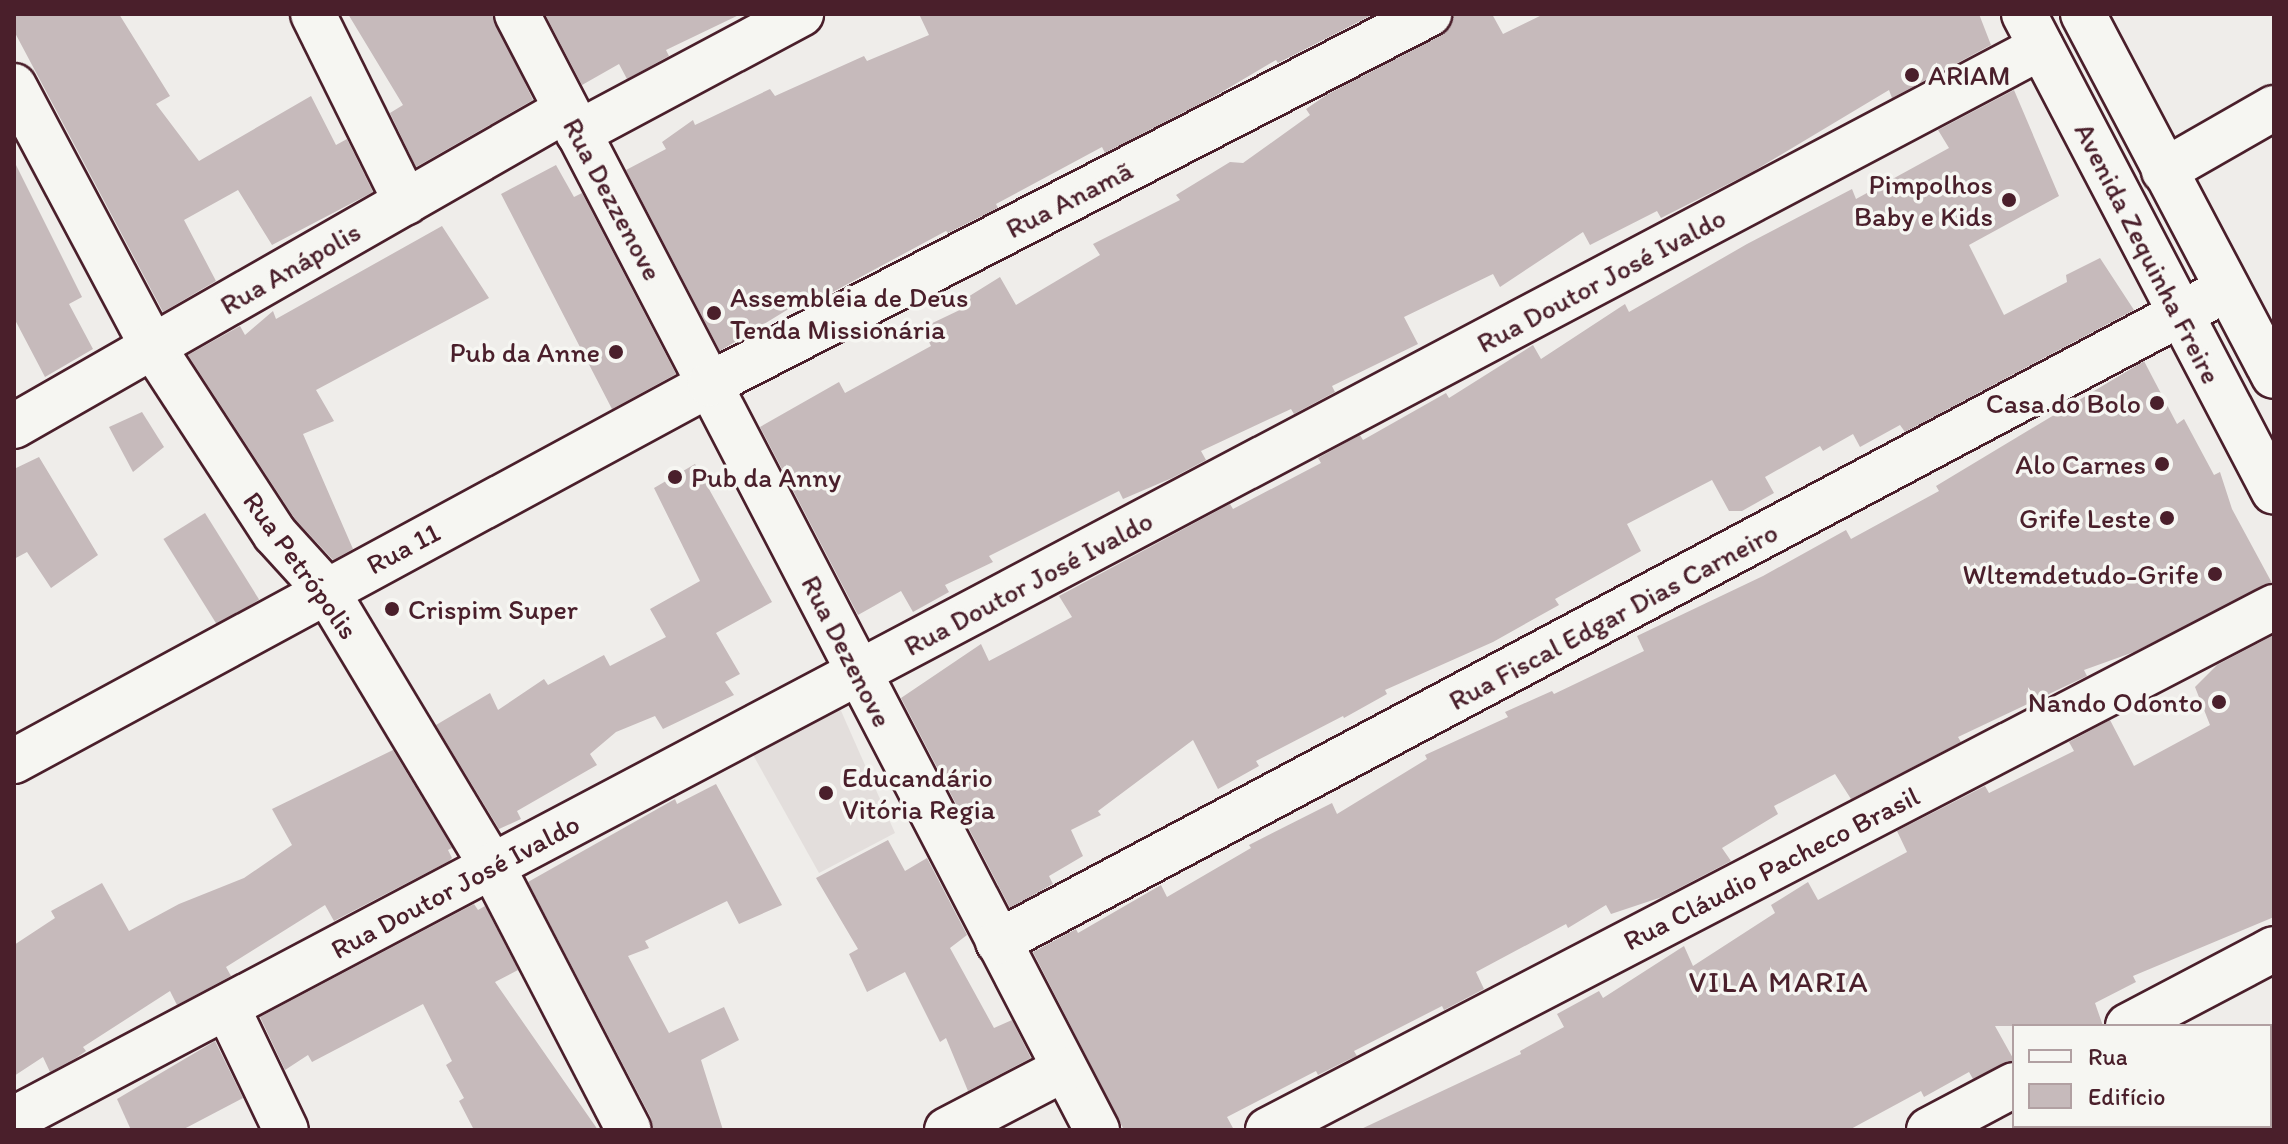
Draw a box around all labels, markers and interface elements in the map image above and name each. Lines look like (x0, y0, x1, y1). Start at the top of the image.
place label: ARIAM (1928, 58, 2011, 92)
marker: ARIAM (1903, 66, 1921, 84)
street label: Rua Dezzenove (556, 112, 670, 286)
street label: Avenida Zequinha Freire (2068, 117, 2228, 389)
street label: Rua Anamã (1000, 153, 1138, 245)
place label: Pimpolhos Baby e Kids (1854, 167, 1993, 233)
marker: Pimpolhos Baby e Kids (2000, 191, 2018, 209)
street label: Rua Doutor José Ivaldo (1471, 200, 1731, 360)
street label: Rua Anápolis (214, 214, 366, 322)
place label: Assembleia de Deus Tenda Missionária (730, 280, 968, 346)
marker: Assembleia de Deus Tenda Missionária (705, 304, 723, 322)
place label: Pub da Anne (449, 335, 600, 369)
marker: Pub da Anne (607, 343, 625, 361)
place label: Casa do Bolo (1985, 386, 2141, 420)
marker: Casa do Bolo (2148, 394, 2166, 412)
place label: Alo Carnes (2015, 447, 2146, 481)
marker: Alo Carnes (2153, 455, 2171, 473)
place label: Pub da Anny (691, 460, 842, 494)
marker: Pub da Anny (666, 468, 684, 486)
street label: Rua Petrópolis (237, 485, 365, 645)
place label: Grife Leste (2020, 501, 2151, 535)
street label: Rua Doutor José Ivaldo (898, 503, 1158, 663)
marker: Grife Leste (2158, 509, 2176, 527)
street label: Rua 11 (360, 515, 446, 581)
street label: Rua Fiscal Edgar Dias Carneiro (1443, 515, 1783, 717)
place label: Wltemdetudo-Grife (1962, 557, 2199, 591)
marker: Wltemdetudo-Grife (2206, 565, 2224, 583)
street label: Rua Dezenove (794, 569, 900, 733)
place label: Crispim Super (408, 592, 578, 626)
marker: Crispim Super (383, 600, 401, 618)
place label: Nando Odonto (2029, 685, 2203, 719)
marker: Nando Odonto (2210, 693, 2228, 711)
place label: Educandário Vitória Regia (842, 760, 995, 826)
street label: Rua Cláudio Pacheco Brasil (1618, 779, 1924, 957)
marker: Educandário Vitória Regia (817, 784, 835, 802)
street label: Rua Doutor José Ivaldo (325, 806, 585, 966)
district label: VILA MARIA (1690, 964, 1868, 1000)
legend (2012, 1024, 2272, 1128)
text: Rua (2088, 1042, 2128, 1071)
text: Edifício (2088, 1082, 2165, 1111)

